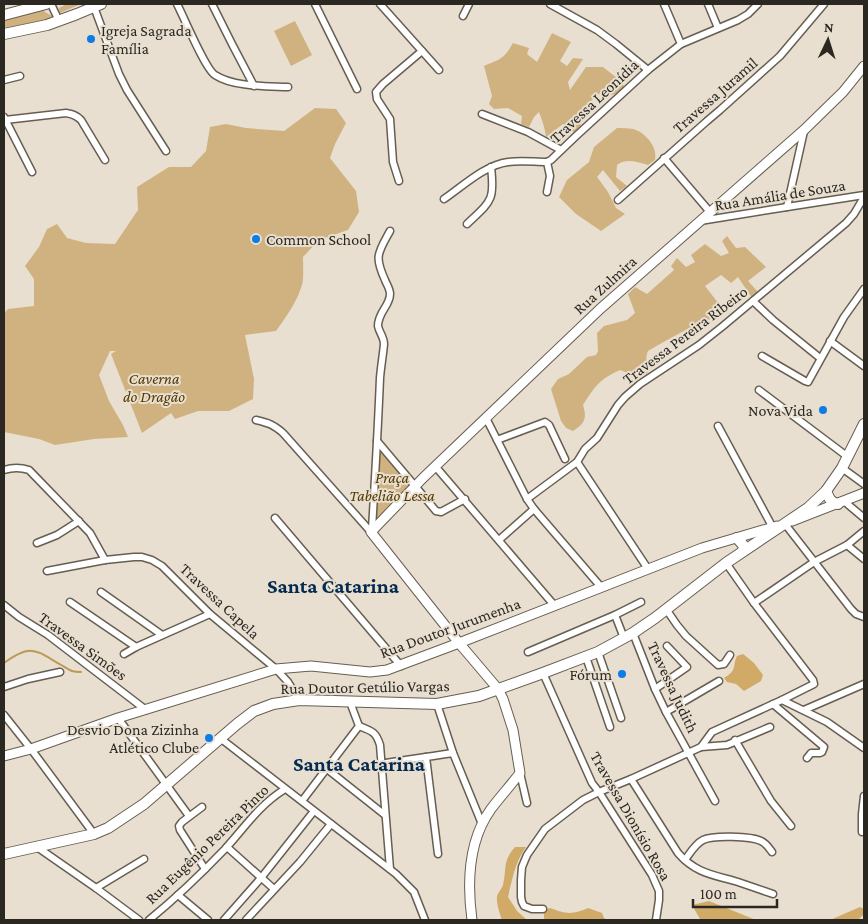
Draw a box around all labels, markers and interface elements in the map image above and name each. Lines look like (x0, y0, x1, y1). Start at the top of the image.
north arrow (803, 15, 853, 65)
text: N (824, 19, 835, 35)
place label: Igreja Sagrada Família (101, 22, 192, 57)
marker: Igreja Sagrada Família (85, 33, 97, 45)
street label: Travessa Juramil (669, 54, 761, 137)
street label: Travessa Leonídia (546, 55, 642, 146)
street label: Rua Amália de Souza (713, 176, 847, 214)
place label: Common School (266, 231, 371, 248)
marker: Common School (250, 233, 262, 245)
street label: Rua Zulmira (570, 252, 640, 317)
street label: Travessa Pereira Ribeiro (619, 283, 751, 387)
park label: Caverna do Dragão (123, 370, 185, 406)
place label: Nova Vida (748, 402, 814, 419)
marker: Nova Vida (817, 404, 829, 416)
park label: Praça Tabelião Lessa (349, 469, 435, 504)
street label: Travessa Capela (176, 560, 264, 643)
district label: Santa Catarina (267, 574, 400, 598)
street label: Rua Doutor Jurumenha (377, 594, 524, 662)
street label: Travessa Simões (36, 608, 130, 684)
street label: Travessa Judith (644, 639, 702, 736)
place label: Fórum (570, 666, 612, 683)
marker: Fórum (616, 668, 628, 680)
street label: Rua Doutor Getúlio Vargas (280, 677, 450, 698)
place label: Desvio Dona Zizinha Atlético Clube (67, 721, 200, 756)
marker: Desvio Dona Zizinha Atlético Clube (203, 732, 215, 744)
street label: Travessa Dionísio Rosa (587, 749, 675, 884)
district label: Santa Catarina (293, 752, 426, 776)
street label: Rua Eugênio Pereira Pinto (142, 781, 273, 908)
scale bar (693, 876, 777, 908)
text: 100 m (700, 886, 737, 902)

